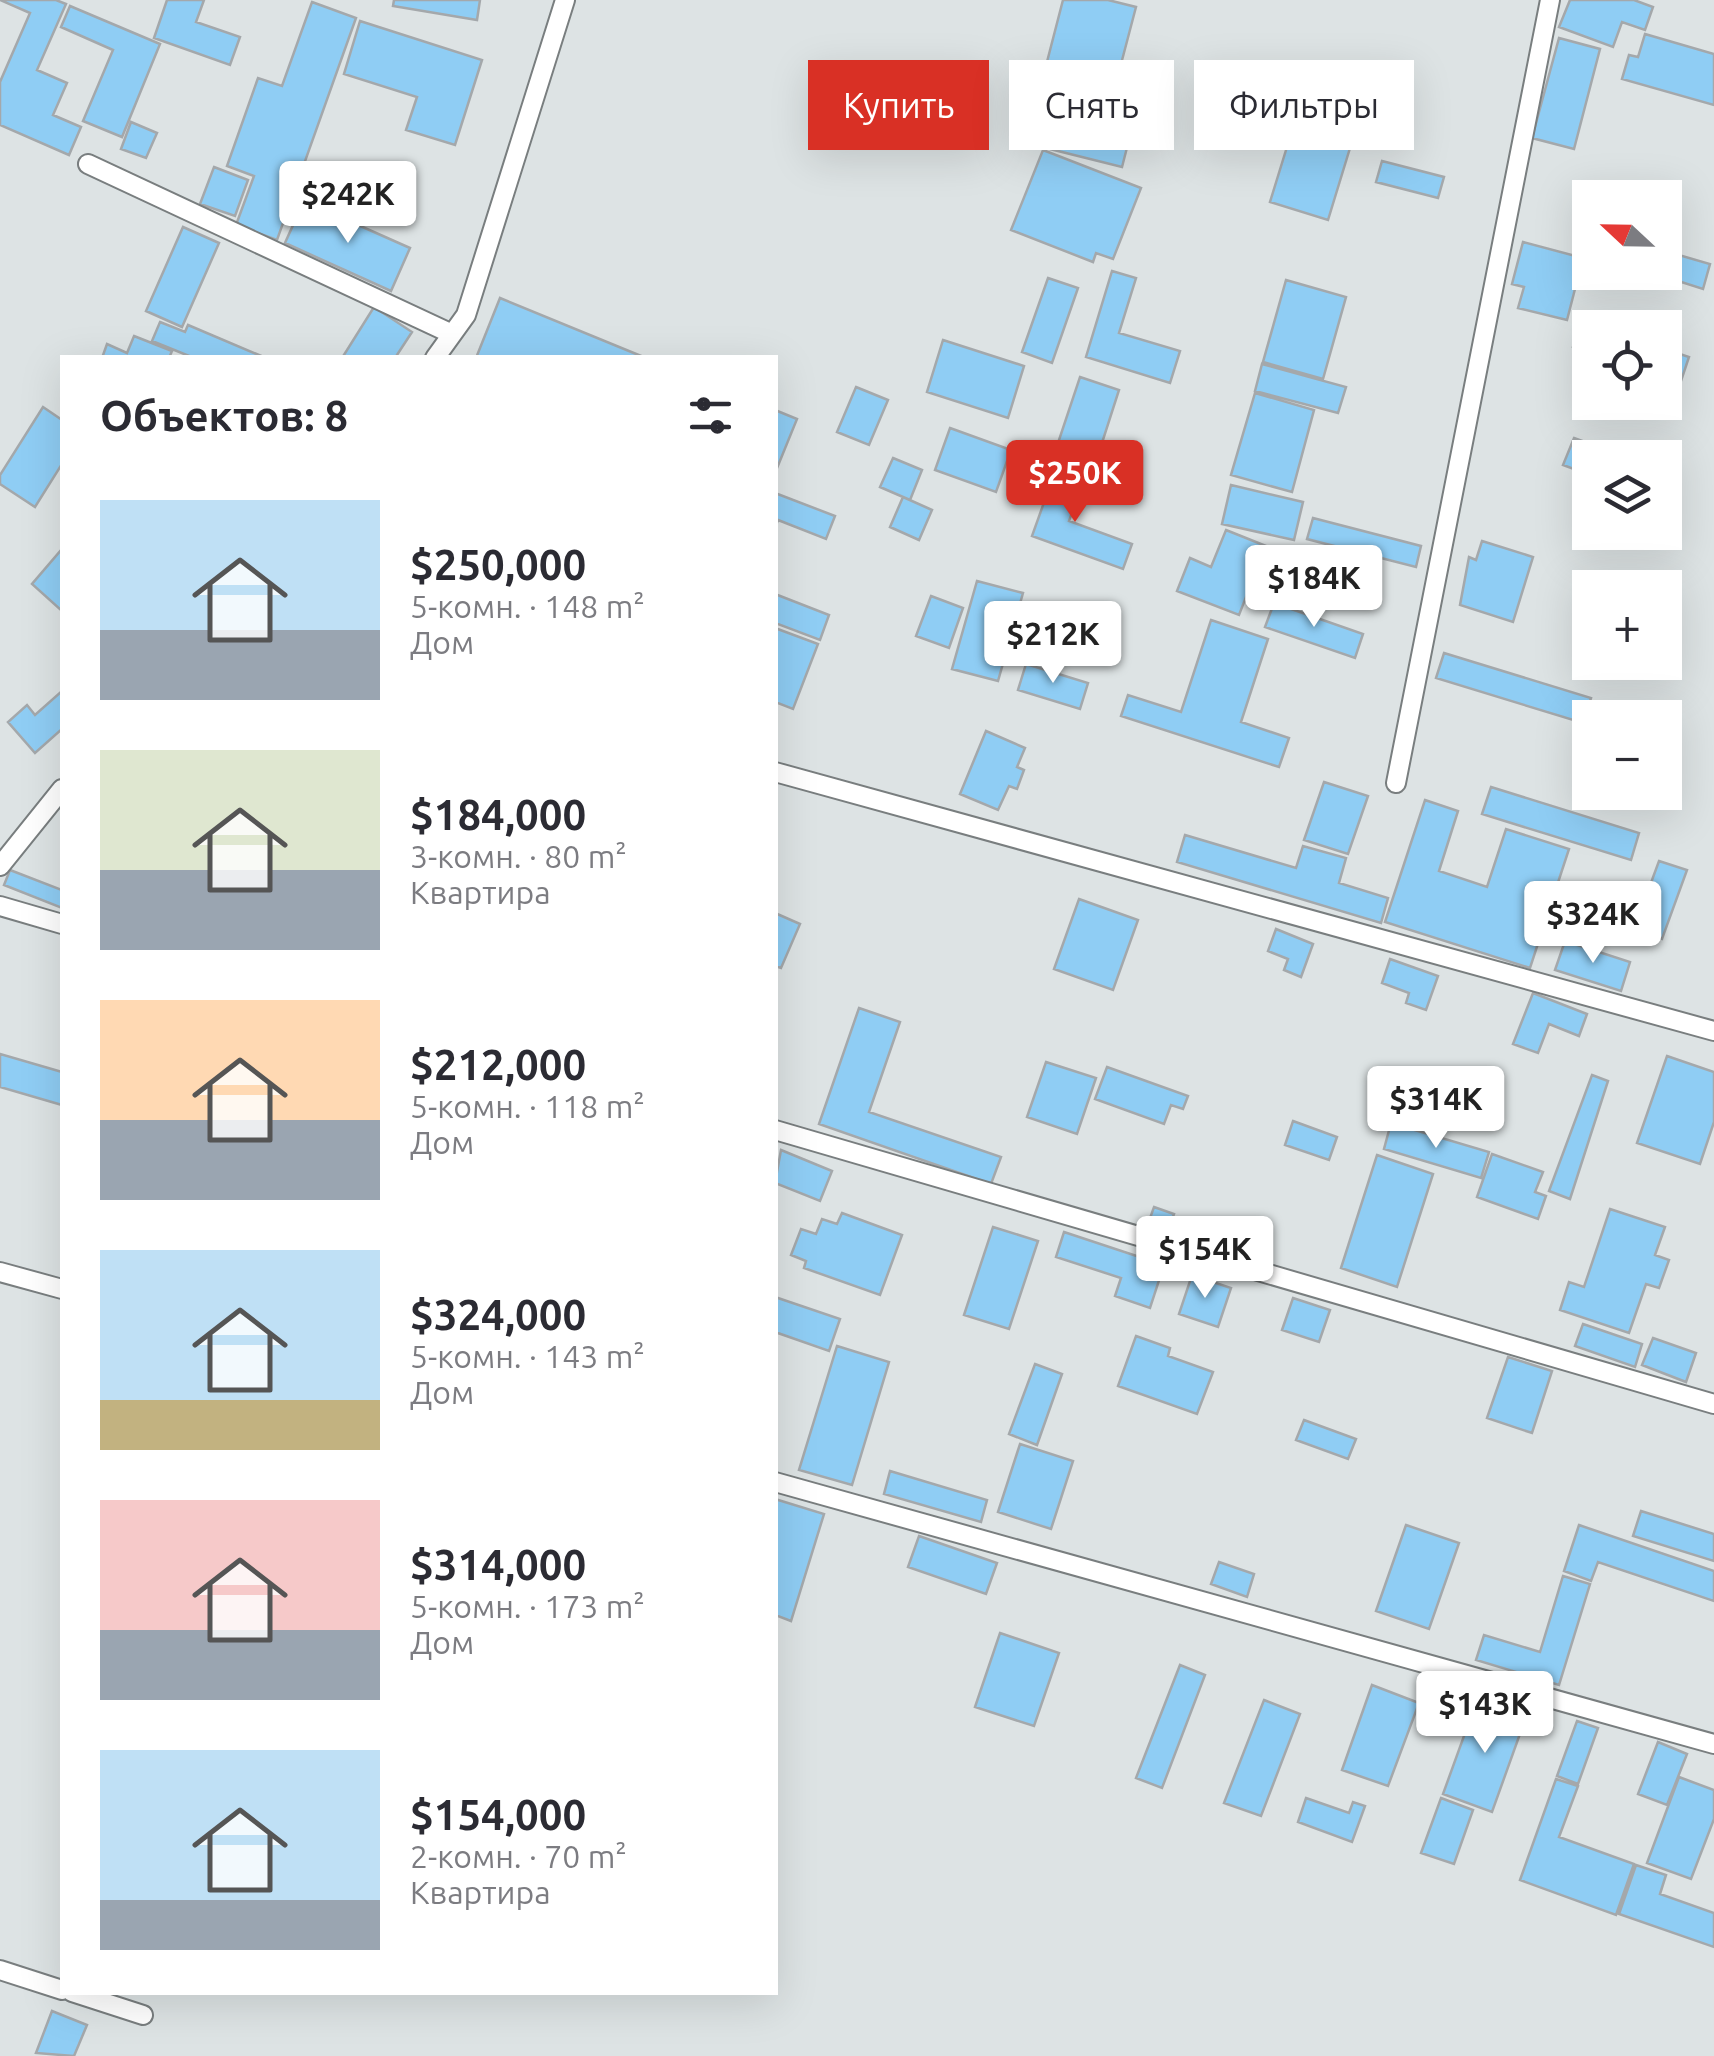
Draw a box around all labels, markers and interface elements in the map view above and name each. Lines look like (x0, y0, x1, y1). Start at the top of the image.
chip: Купить (808, 60, 989, 150)
chip: Снять (1009, 60, 1174, 150)
chip: Фильтры (1194, 60, 1414, 150)
pin: $242K (278, 161, 418, 246)
text: $242K (301, 175, 395, 211)
north arrow (1572, 180, 1682, 290)
map controls (1572, 180, 1682, 810)
button: locate (1572, 310, 1682, 420)
icon: filters (683, 388, 738, 443)
text: Объектов: 8 (100, 392, 348, 439)
pin: $250K (1005, 440, 1145, 525)
button: layers (1572, 440, 1682, 550)
text: $250K (1028, 454, 1122, 490)
icon: home (180, 540, 300, 660)
text: $250,000 (410, 541, 586, 588)
pin: $184K (1244, 545, 1384, 630)
text: $184K (1267, 559, 1361, 595)
button: + (1572, 570, 1682, 680)
text: 5-комн. · 148 m² (410, 588, 645, 624)
pin: $212K (983, 601, 1123, 686)
text: $212K (1006, 615, 1100, 651)
text: Дом (410, 624, 474, 660)
button: − (1572, 700, 1682, 810)
icon: home (180, 790, 300, 910)
text: $184,000 (410, 791, 586, 838)
text: 3-комн. · 80 m² (410, 838, 627, 874)
text: Квартира (410, 874, 551, 910)
pin: $324K (1523, 881, 1663, 966)
text: $324K (1546, 895, 1640, 931)
icon: home (180, 1040, 300, 1160)
text: $212,000 (410, 1041, 586, 1088)
pin: $314K (1366, 1066, 1506, 1151)
text: $314K (1389, 1080, 1483, 1116)
text: 5-комн. · 118 m² (410, 1088, 645, 1124)
text: Дом (410, 1124, 474, 1160)
pin: $154K (1135, 1216, 1275, 1301)
text: $154K (1158, 1230, 1252, 1266)
icon: home (180, 1290, 300, 1410)
text: $324,000 (410, 1291, 586, 1338)
text: 5-комн. · 143 m² (410, 1338, 645, 1374)
text: Дом (410, 1374, 474, 1410)
icon: home (180, 1540, 300, 1660)
text: $314,000 (410, 1541, 586, 1588)
text: 5-комн. · 173 m² (410, 1588, 645, 1624)
text: Дом (410, 1624, 474, 1660)
pin: $143K (1415, 1671, 1555, 1756)
text: $143K (1438, 1685, 1532, 1721)
icon: home (180, 1790, 300, 1910)
text: $154,000 (410, 1791, 586, 1838)
text: 2-комн. · 70 m² (410, 1838, 627, 1874)
text: Квартира (410, 1874, 551, 1910)

